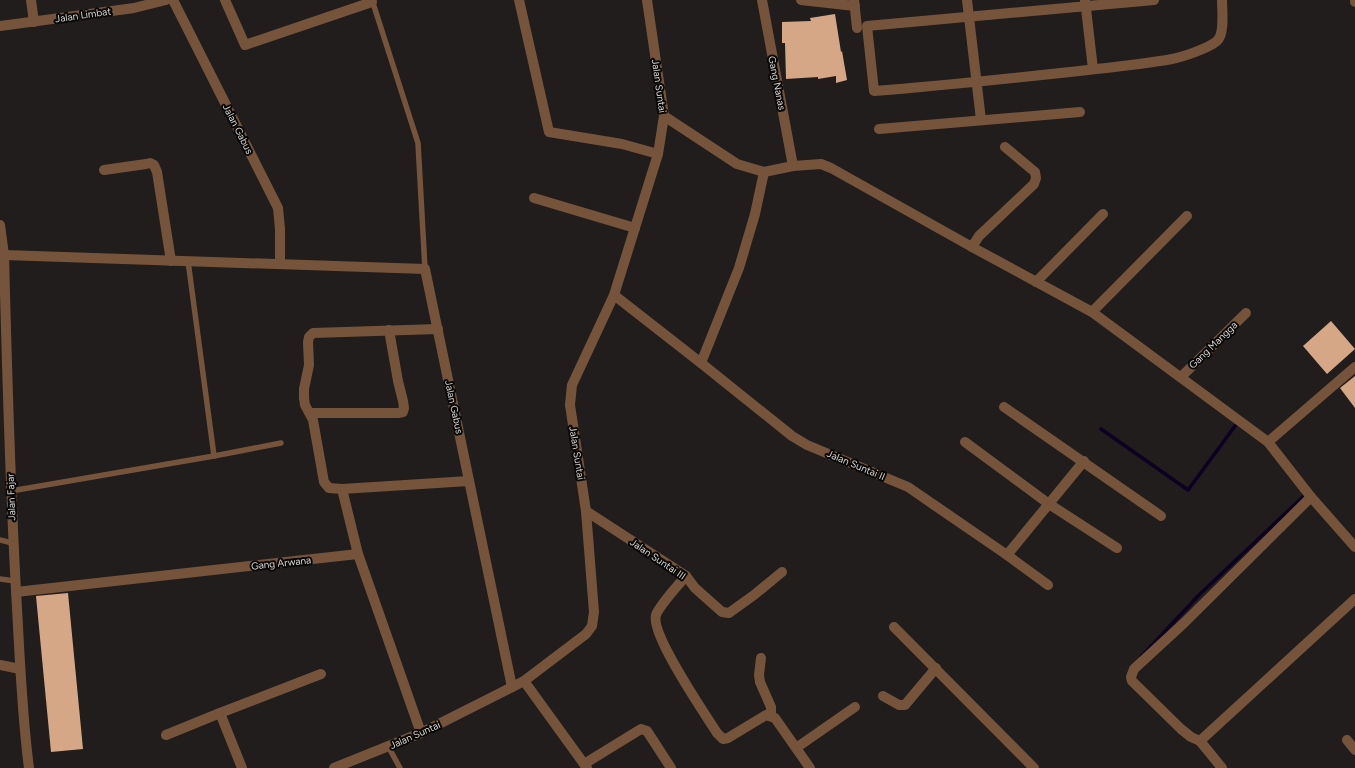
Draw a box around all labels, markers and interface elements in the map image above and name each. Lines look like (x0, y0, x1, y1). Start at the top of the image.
street label: Jalan Limbat (54, 5, 112, 25)
street label: Gang Nanas (765, 55, 789, 111)
street label: Jalan Suntai (649, 58, 669, 114)
street label: Jalan Gabus (220, 102, 256, 156)
street label: Gang Mangga (1186, 319, 1240, 371)
street label: Jalan Gabus (442, 379, 466, 435)
street label: Jalan Suntai (566, 425, 588, 481)
street label: Jalan Suntai II (825, 447, 887, 483)
street label: Jalan Fajar (4, 473, 18, 521)
street label: Jalan Suntai III (628, 536, 688, 582)
street label: Gang Arwana (250, 553, 312, 573)
street label: Jalan Suntai (388, 718, 442, 752)

